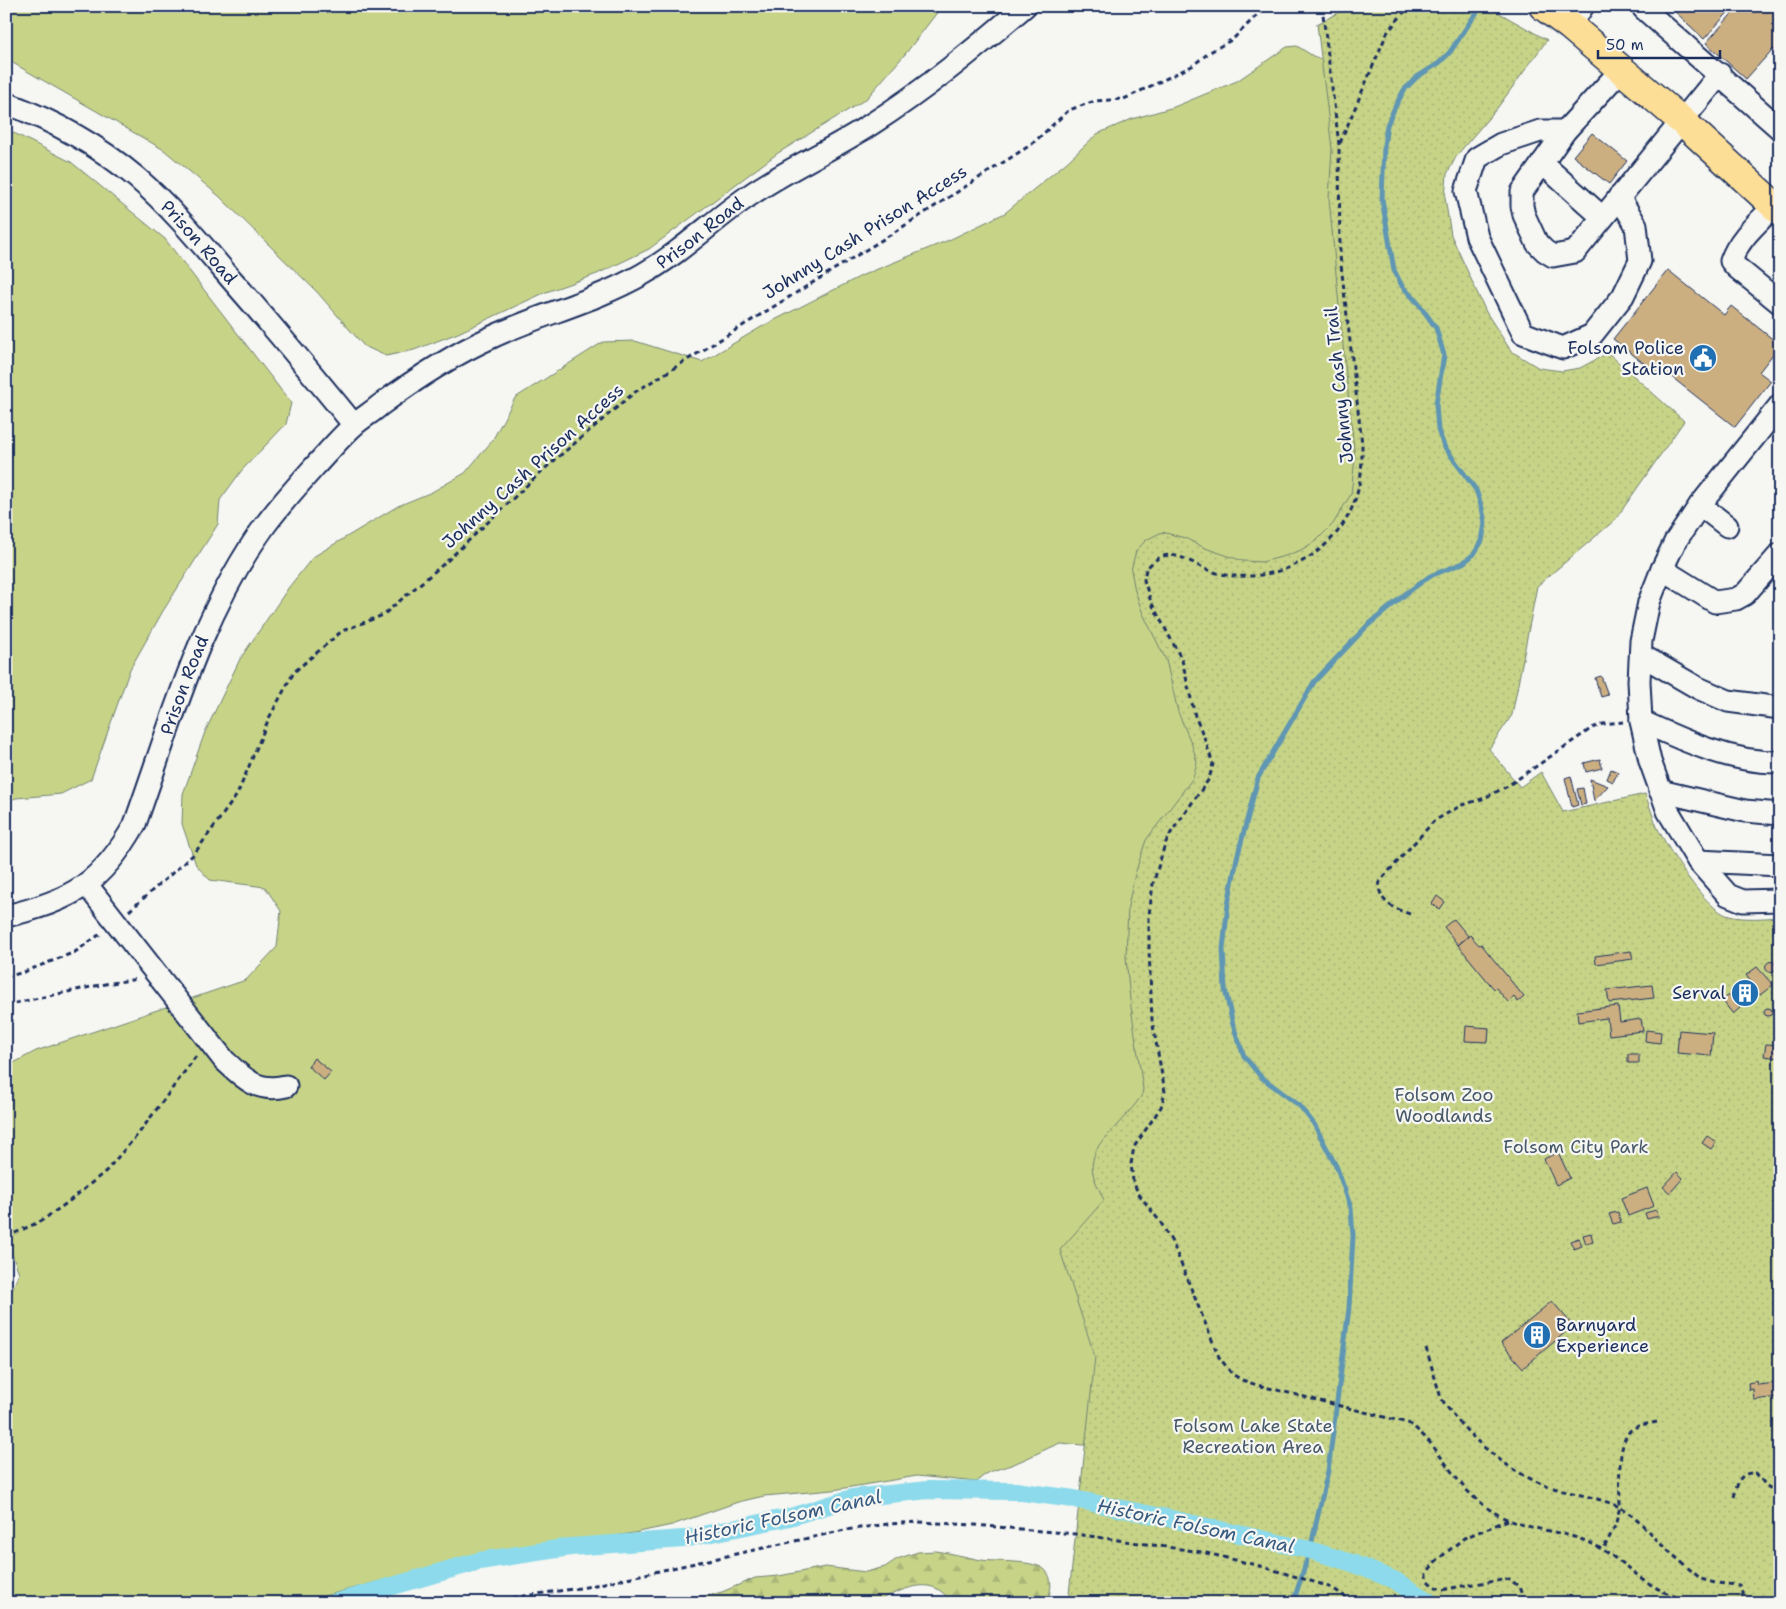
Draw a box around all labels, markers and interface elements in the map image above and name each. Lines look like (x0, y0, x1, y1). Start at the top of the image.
scale bar (1598, 28, 1721, 60)
text: 50 m (1606, 35, 1644, 55)
street label: Johnny Cash Prison Access (758, 159, 972, 305)
street label: Prison Road (652, 191, 748, 275)
street label: Prison Road (155, 195, 243, 289)
street label: Johnny Cash Trail (1319, 305, 1359, 464)
place label: Folsom Police Station (1567, 336, 1684, 381)
public building icon: Folsom Police Station (1688, 343, 1718, 373)
street label: Johnny Cash Prison Access (437, 378, 629, 554)
street label: Prison Road (155, 632, 214, 738)
building icon: Serval (1730, 978, 1760, 1008)
place label: Serval (1672, 981, 1727, 1005)
park label: Folsom Zoo Woodlands (1395, 1083, 1493, 1128)
park label: Folsom City Park (1503, 1135, 1649, 1159)
place label: Barnyard Experience (1556, 1313, 1649, 1358)
building icon: Barnyard Experience (1522, 1320, 1552, 1350)
park label: Folsom Lake State Recreation Area (1173, 1414, 1333, 1459)
water label: Historic Folsom Canal (682, 1484, 884, 1550)
water label: Historic Folsom Canal (1095, 1493, 1297, 1559)

